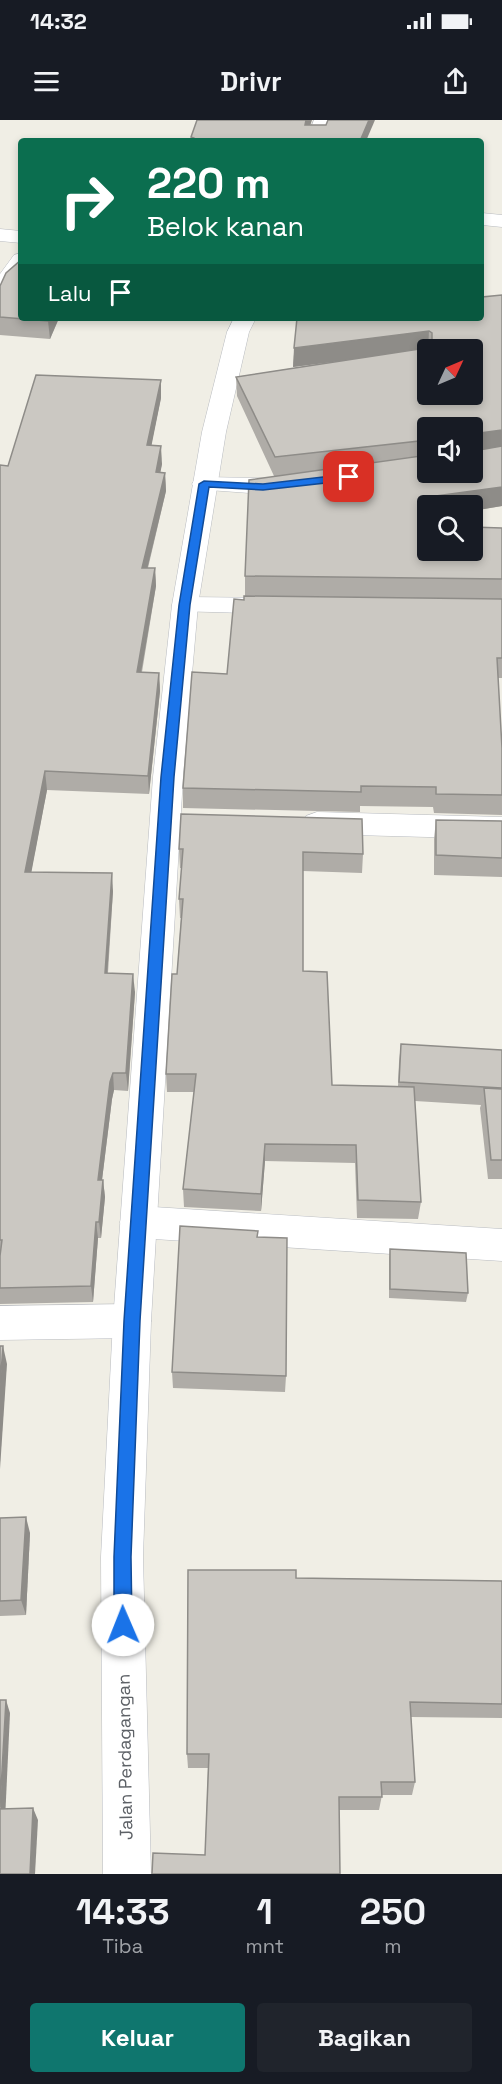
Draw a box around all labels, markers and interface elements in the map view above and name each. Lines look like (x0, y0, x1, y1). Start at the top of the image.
text: 14:32 (30, 7, 87, 35)
text: Drivr (220, 64, 282, 99)
icon: menu (30, 65, 63, 98)
icon: share (439, 65, 472, 98)
text: 220 m (147, 157, 271, 210)
icon: right (48, 162, 126, 240)
text: Belok kanan (147, 209, 304, 244)
icon: arrive (104, 276, 137, 309)
text: Lalu (48, 279, 92, 307)
north arrow (417, 339, 483, 405)
map controls (417, 339, 483, 561)
button: sound (417, 417, 483, 483)
pin (323, 451, 374, 502)
icon: arrive (332, 460, 365, 493)
button: search (417, 495, 483, 561)
position arrow (91, 1593, 155, 1657)
street label: Jalan Perdagangan (112, 1674, 137, 1840)
text: 14:33 (76, 1889, 170, 1935)
text: 1 (257, 1889, 273, 1935)
text: 250 (360, 1889, 426, 1935)
text: Tiba (102, 1933, 143, 1959)
text: mnt (245, 1933, 284, 1959)
text: m (384, 1933, 402, 1959)
button: Keluar (30, 2003, 245, 2072)
button: Bagikan (257, 2003, 472, 2072)

